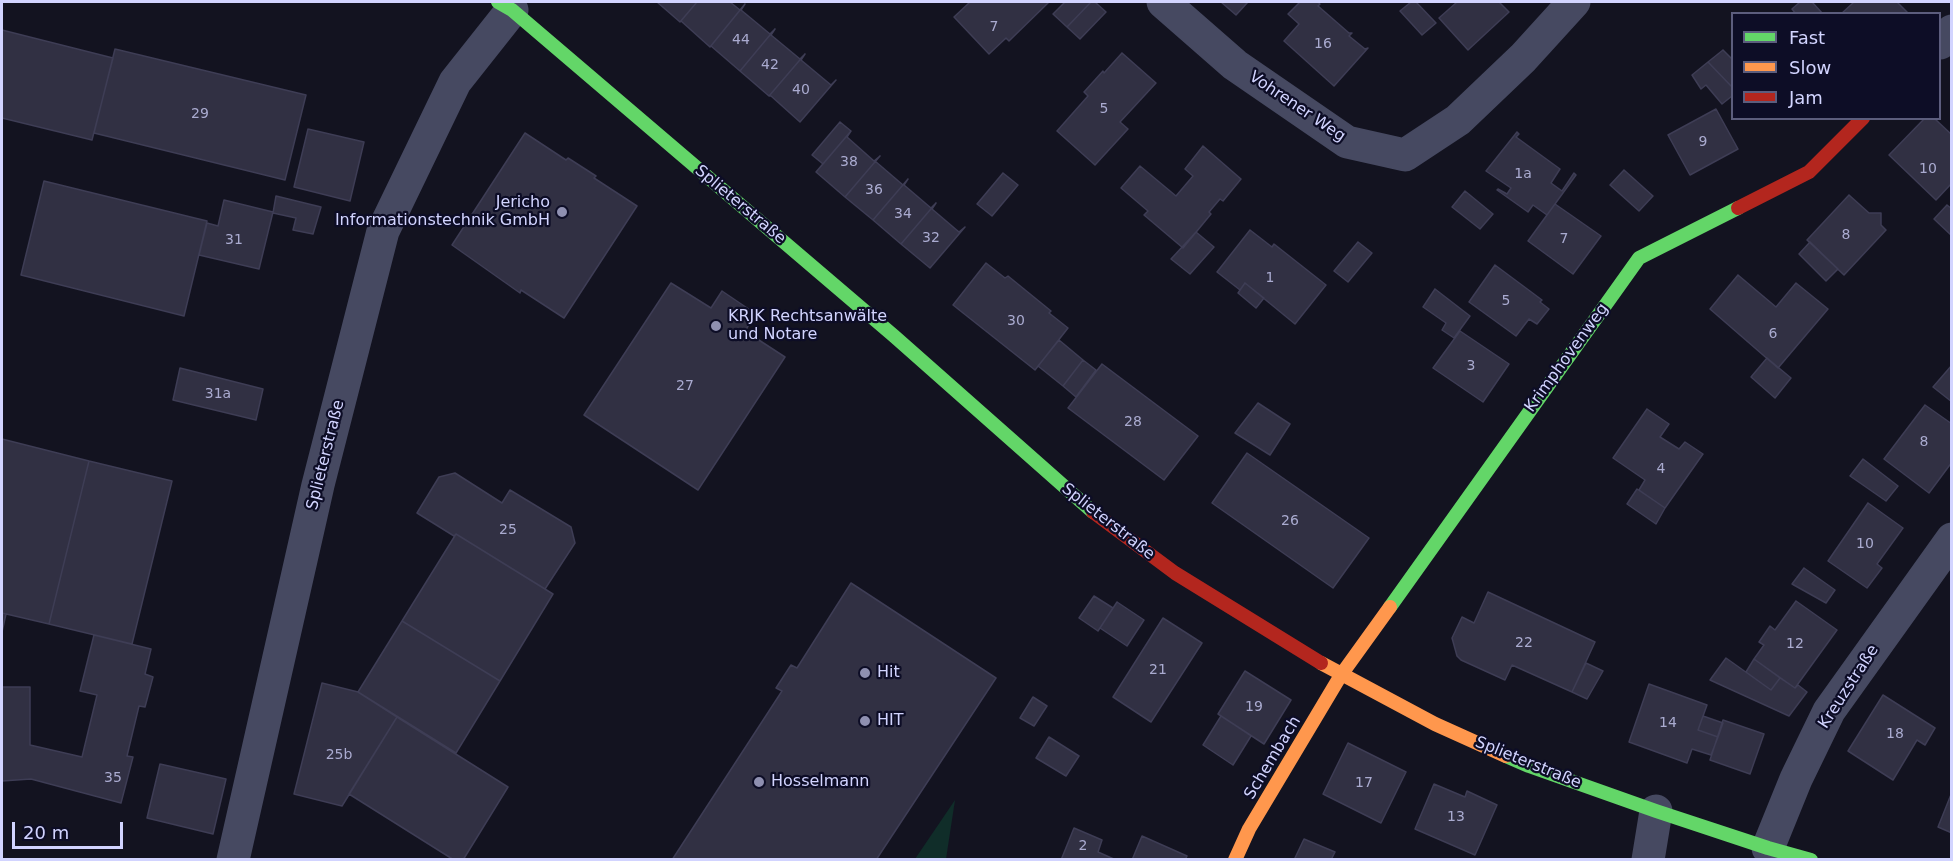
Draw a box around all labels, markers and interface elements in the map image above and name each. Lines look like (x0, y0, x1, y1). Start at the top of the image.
legend (1731, 12, 1941, 120)
house number: 7 (990, 19, 998, 35)
text: Fast (1789, 27, 1825, 48)
house number: 44 (732, 32, 750, 48)
house number: 16 (1314, 36, 1332, 52)
house number: 42 (761, 57, 779, 73)
text: Slow (1789, 57, 1831, 78)
street label: Vohrener Weg (1245, 68, 1349, 146)
house number: 40 (792, 82, 810, 98)
text: Jam (1789, 87, 1823, 108)
house number: 5 (1100, 101, 1108, 117)
house number: 29 (191, 106, 209, 122)
house number: 9 (1699, 134, 1707, 150)
house number: 38 (840, 154, 858, 170)
street label: Splieterstraße (691, 161, 789, 249)
house number: 10 (1919, 161, 1937, 177)
house number: 1a (1514, 166, 1532, 182)
house number: 36 (865, 182, 883, 198)
place label: Jericho Informationstechnik GmbH (335, 193, 550, 231)
marker: Jericho Informationstechnik GmbH (555, 205, 569, 219)
house number: 34 (894, 206, 912, 222)
house number: 8 (1842, 227, 1850, 243)
house number: 32 (922, 230, 940, 246)
house number: 7 (1560, 231, 1568, 247)
house number: 31 (225, 232, 243, 248)
house number: 1 (1266, 270, 1274, 286)
house number: 5 (1502, 293, 1510, 309)
street label: Krimphovenweg (1521, 300, 1613, 416)
place label: KRJK Rechtsanwälte und Notare (728, 307, 887, 345)
house number: 30 (1007, 313, 1025, 329)
marker: KRJK Rechtsanwälte und Notare (709, 319, 723, 333)
house number: 6 (1769, 326, 1777, 342)
house number: 3 (1467, 358, 1475, 374)
house number: 27 (676, 378, 694, 394)
house number: 31a (205, 386, 231, 402)
street label: Splieterstraße (303, 398, 349, 512)
house number: 28 (1124, 414, 1142, 430)
house number: 8 (1920, 434, 1928, 450)
house number: 4 (1657, 461, 1665, 477)
street label: Splieterstraße (1058, 480, 1158, 564)
house number: 26 (1281, 513, 1299, 529)
house number: 25 (499, 522, 517, 538)
house number: 10 (1856, 536, 1874, 552)
house number: 22 (1515, 635, 1533, 651)
house number: 12 (1786, 636, 1804, 652)
street label: Kreuzstraße (1815, 642, 1883, 732)
house number: 21 (1149, 662, 1167, 678)
place label: Hit (877, 663, 900, 683)
marker: Hit (858, 666, 872, 680)
house number: 19 (1245, 699, 1263, 715)
place label: HIT (877, 711, 904, 731)
street label: Schembach (1241, 713, 1305, 803)
marker: HIT (858, 714, 872, 728)
house number: 14 (1659, 715, 1677, 731)
house number: 18 (1886, 726, 1904, 742)
street label: Splieterstraße (1472, 733, 1584, 793)
house number: 25b (326, 747, 352, 763)
house number: 35 (104, 770, 122, 786)
place label: Hosselmann (771, 772, 869, 792)
marker: Hosselmann (752, 775, 766, 789)
house number: 17 (1355, 775, 1373, 791)
house number: 13 (1447, 809, 1465, 825)
scale bar (15, 810, 126, 848)
text: 20 m (23, 822, 69, 843)
house number: 2 (1079, 838, 1087, 854)

